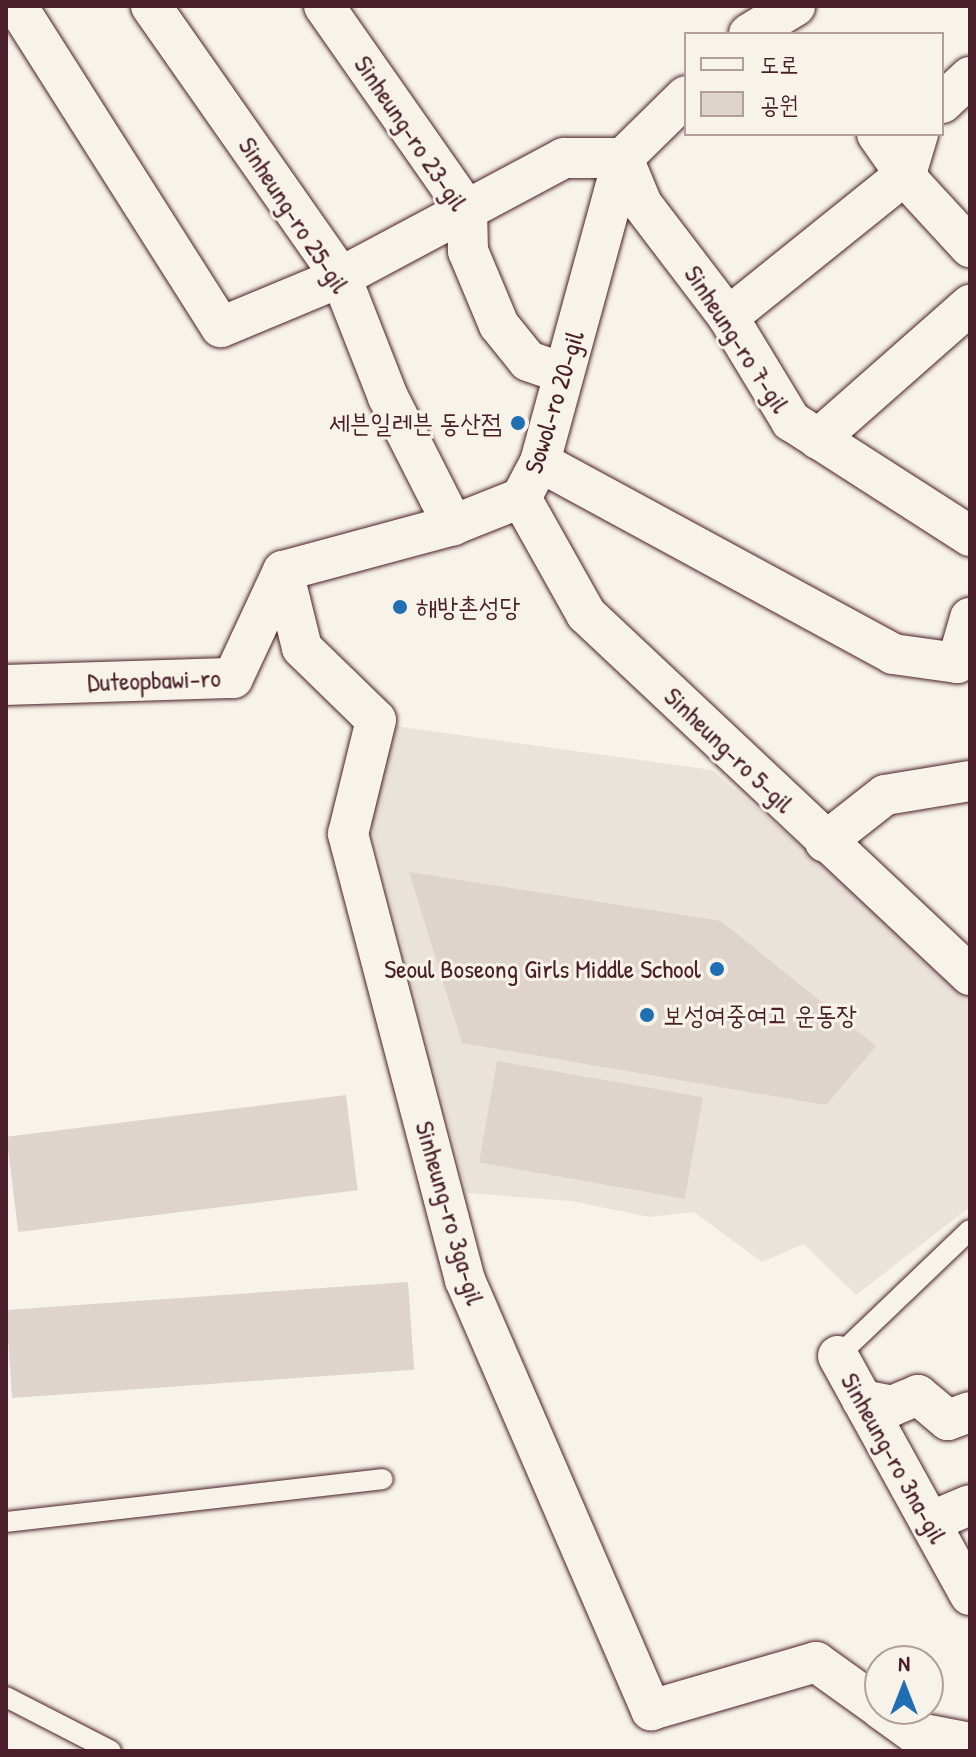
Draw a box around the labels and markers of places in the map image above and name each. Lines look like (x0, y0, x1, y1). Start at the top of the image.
place label: 세븐일레븐 동산점 (329, 407, 502, 439)
marker: 세븐일레븐 동산점 (509, 414, 527, 432)
place label: 해방촌성당 (416, 591, 521, 623)
marker: 해방촌성당 (391, 598, 409, 616)
place label: Seoul Boseong Girls Middle School (384, 953, 701, 985)
marker: Seoul Boseong Girls Middle School (708, 960, 726, 978)
place label: 보성여중여고 운동장 (663, 999, 857, 1031)
marker: 보성여중여고 운동장 (638, 1006, 656, 1024)

